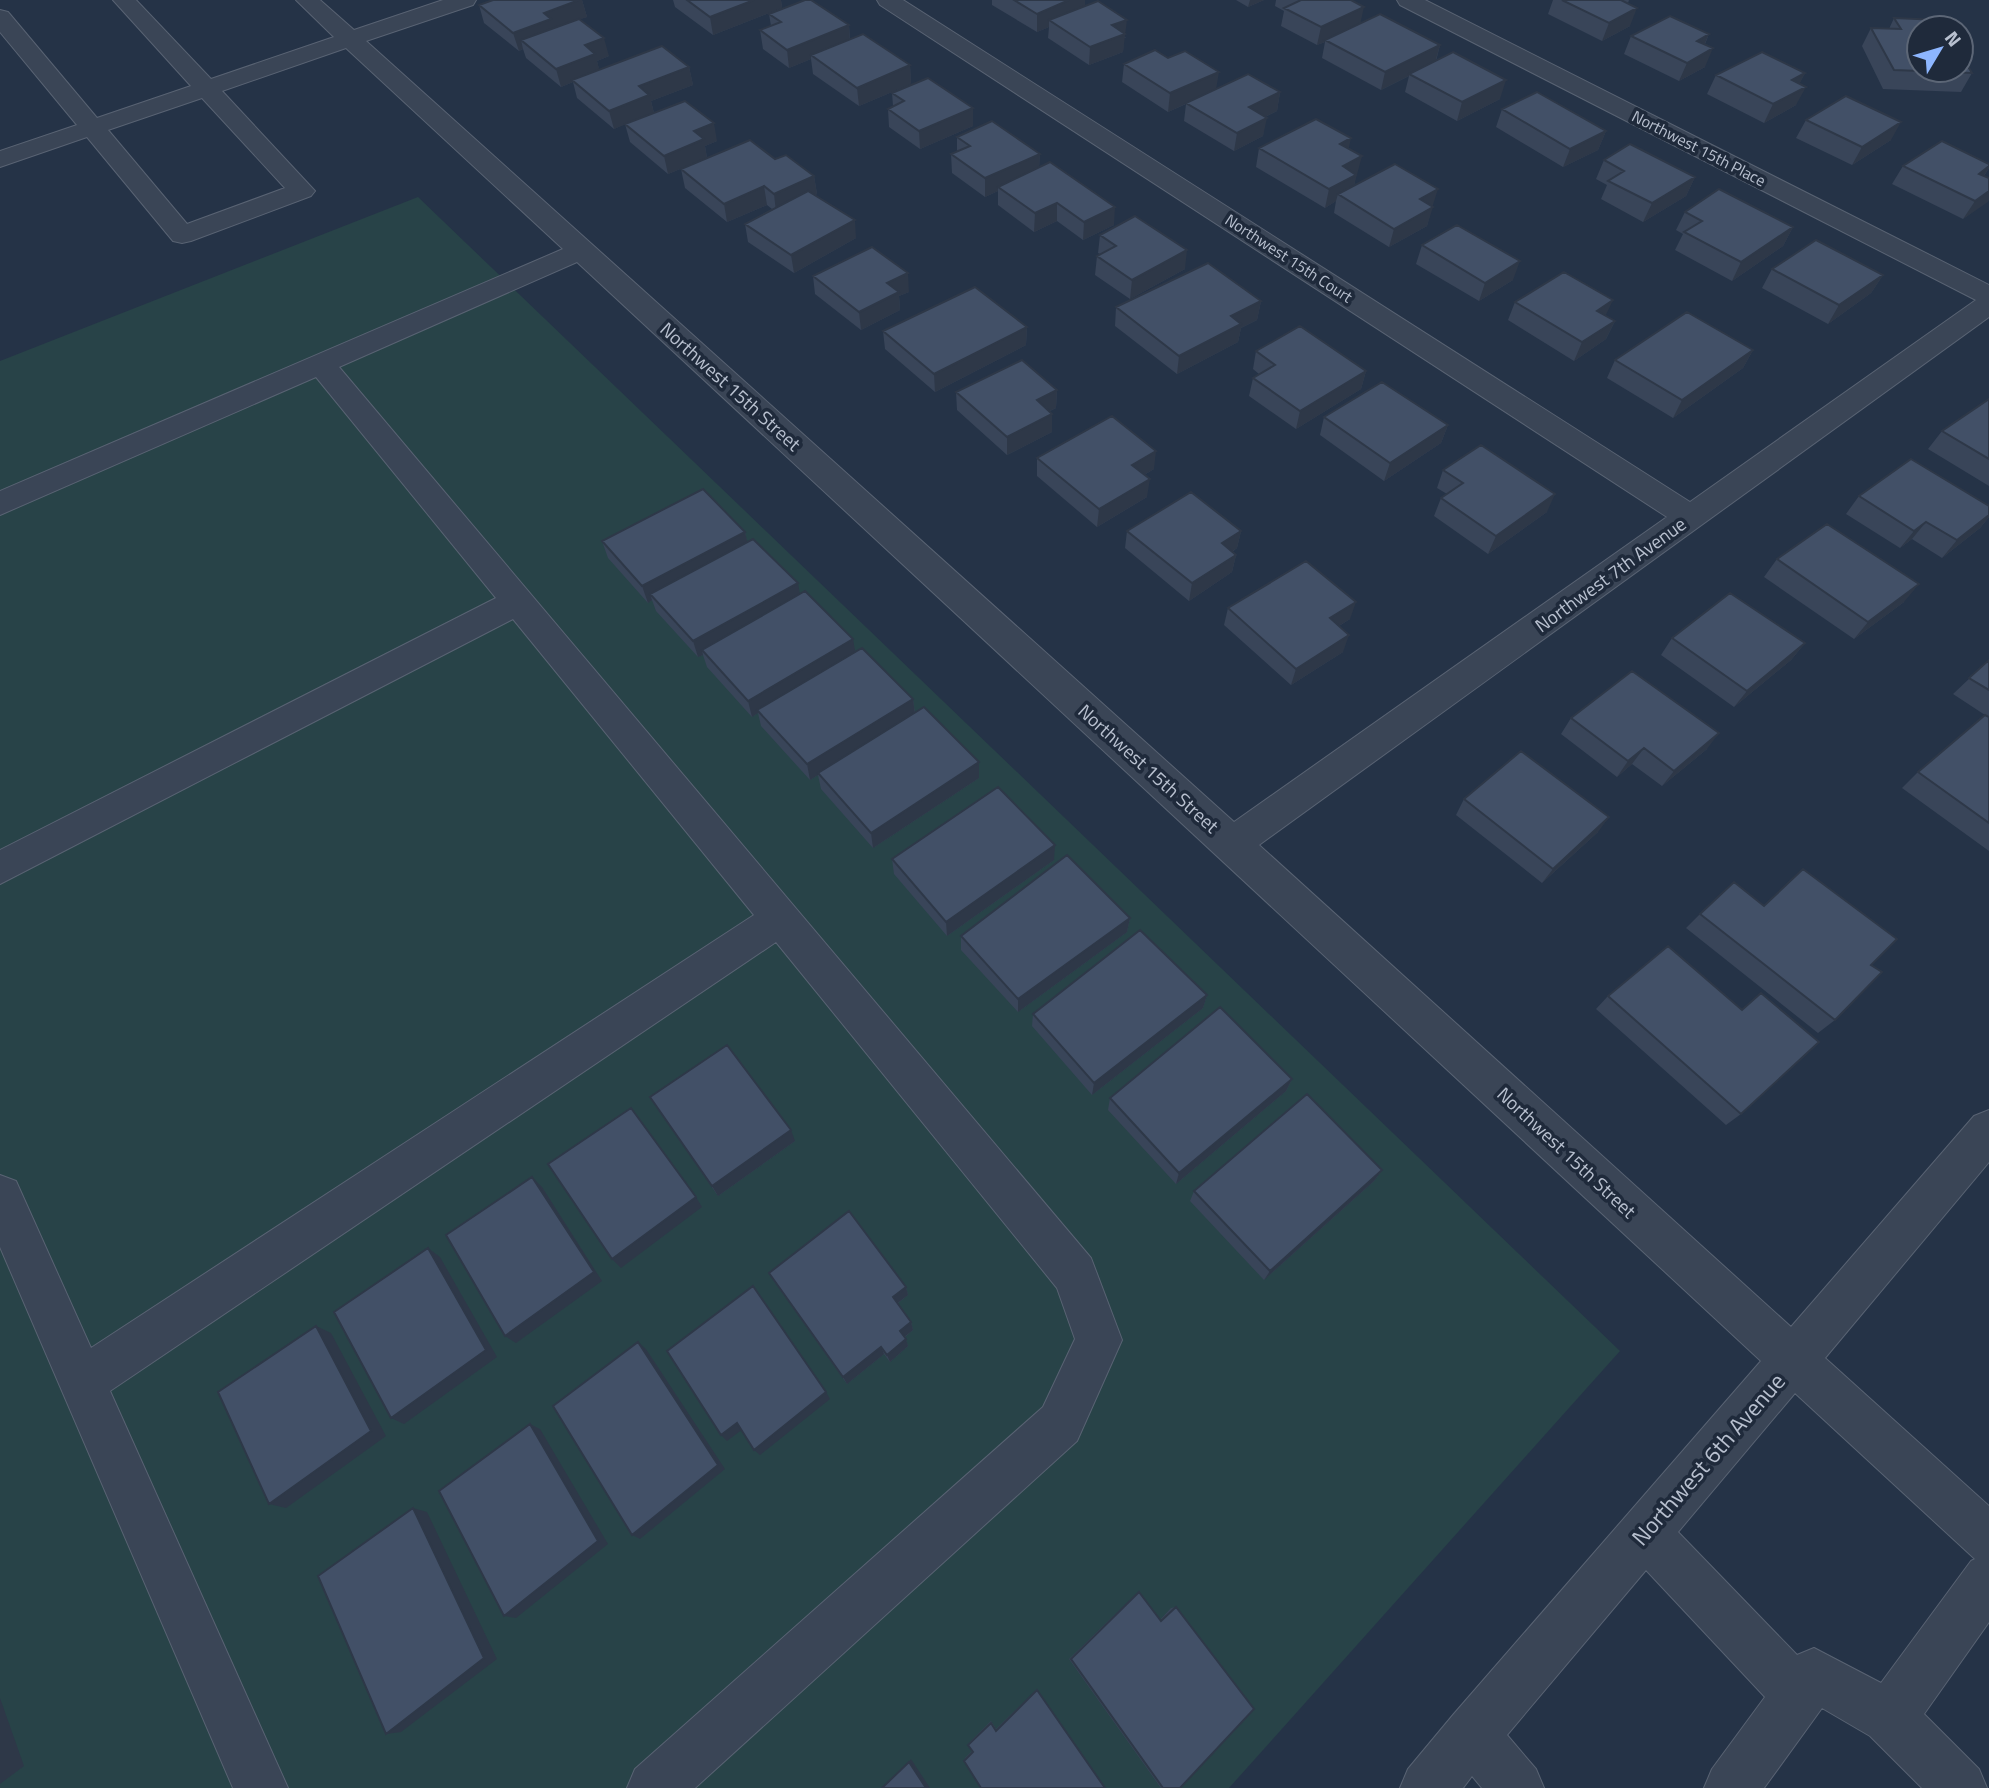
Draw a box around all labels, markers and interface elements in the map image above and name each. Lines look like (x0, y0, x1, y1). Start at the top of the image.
north arrow (1905, 14, 1975, 84)
text: N (1938, 24, 1969, 52)
street label: Northwest 15th Place (1628, 104, 1770, 192)
street label: Northwest 15th Court (1220, 208, 1358, 309)
street label: Northwest 15th Street (654, 315, 808, 458)
street label: Northwest 7th Avenue (1528, 509, 1692, 639)
street label: Northwest 15th Street (1072, 697, 1226, 840)
street label: Northwest 15th Street (1491, 1080, 1643, 1225)
street label: Northwest 6th Avenue (1623, 1365, 1793, 1553)

